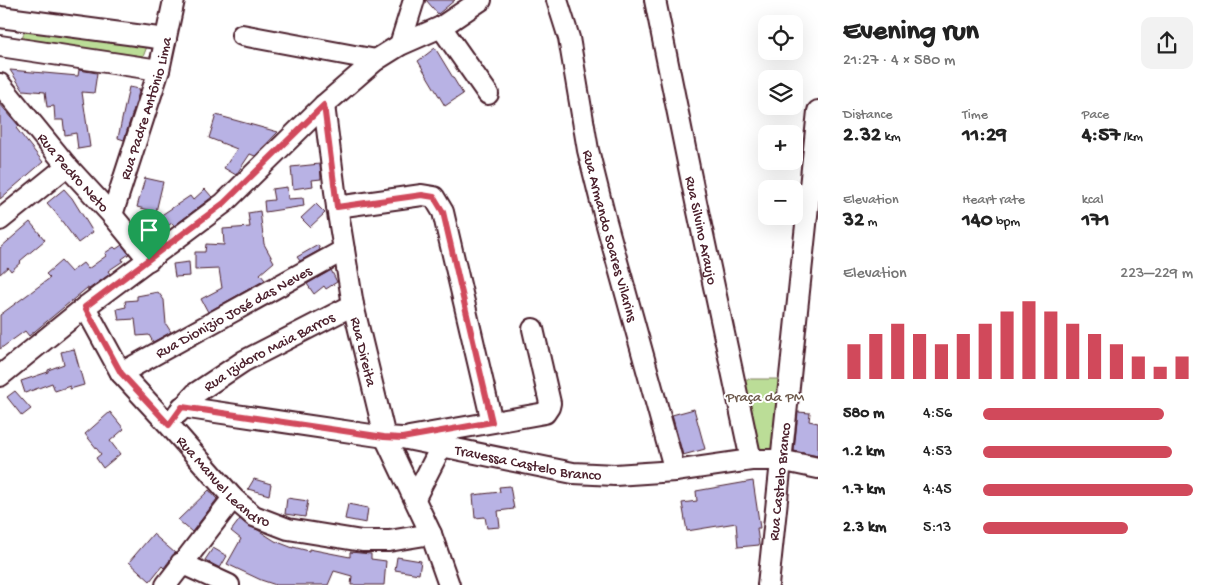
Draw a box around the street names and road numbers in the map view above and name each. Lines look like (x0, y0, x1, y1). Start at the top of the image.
street label: Rua Padre Antônio Lima (117, 35, 177, 182)
street label: Rua Pedro Neto (33, 130, 112, 217)
street label: Rua Armando Soares Vilarins (577, 148, 640, 324)
street label: Rua Silvino Araujo (680, 175, 720, 287)
street label: Rua Dionizio José das Neves (153, 262, 316, 363)
street label: Rua Izidoro Maia Barros (201, 309, 338, 396)
street label: Rua Direita (345, 316, 380, 389)
street label: Rua Castelo Branco (766, 422, 796, 542)
street label: Rua Manuel Leandro (172, 433, 272, 532)
street label: Travessa Castelo Branco (452, 442, 602, 485)

